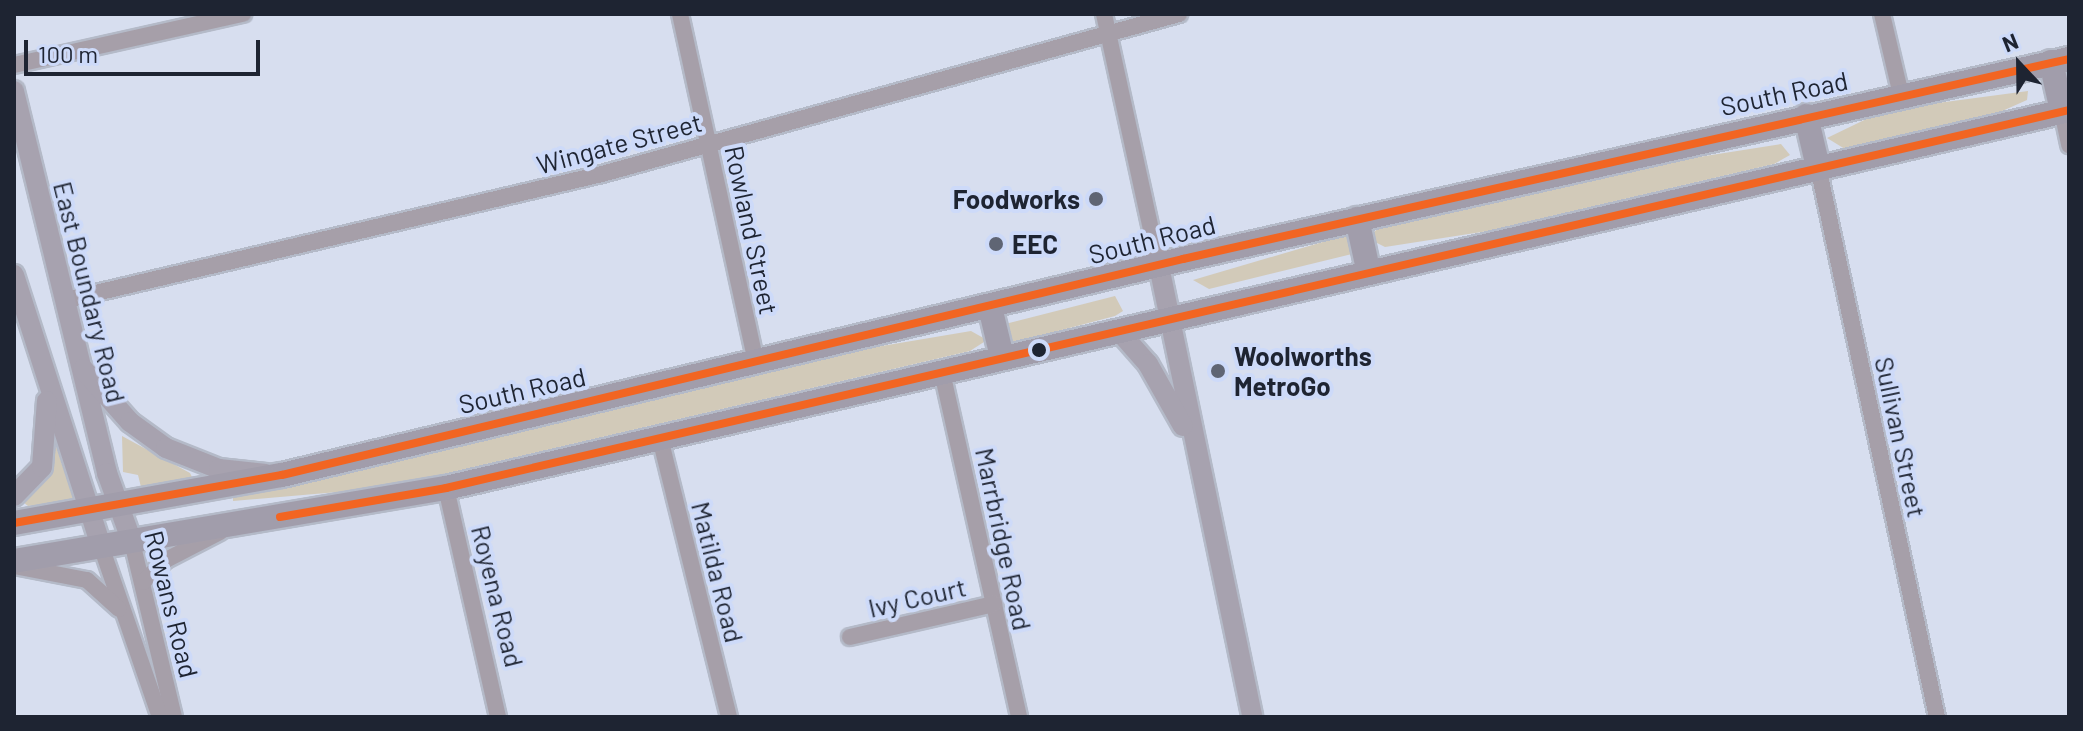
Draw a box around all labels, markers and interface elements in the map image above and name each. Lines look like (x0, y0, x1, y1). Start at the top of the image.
scale bar (28, 24, 264, 74)
north arrow (1979, 24, 2059, 104)
text: N (1998, 27, 2022, 57)
text: 100 m (38, 39, 98, 68)
street label: South Road (1717, 64, 1851, 122)
street label: Wingate Street (533, 106, 705, 180)
street label: Rowland Street (719, 143, 785, 317)
street label: East Boundary Road (47, 178, 133, 406)
place label: Foodworks (953, 183, 1080, 215)
marker: Foodworks (1087, 190, 1105, 208)
street label: South Road (1085, 208, 1219, 270)
place label: EEC (1012, 228, 1058, 260)
marker: EEC (987, 235, 1005, 253)
place label: Woolworths MetroGo (1234, 340, 1372, 402)
unlabelled marker (1031, 342, 1047, 358)
street label: Sullivan Street (1869, 354, 1933, 520)
street label: South Road (455, 360, 589, 420)
marker: Woolworths MetroGo (1209, 362, 1227, 380)
street label: Marrbridge Road (969, 445, 1039, 633)
street label: Matilda Road (685, 498, 751, 646)
street label: Royena Road (465, 522, 531, 670)
street label: Rowans Road (139, 527, 205, 681)
street label: Ivy Court (865, 571, 969, 623)

